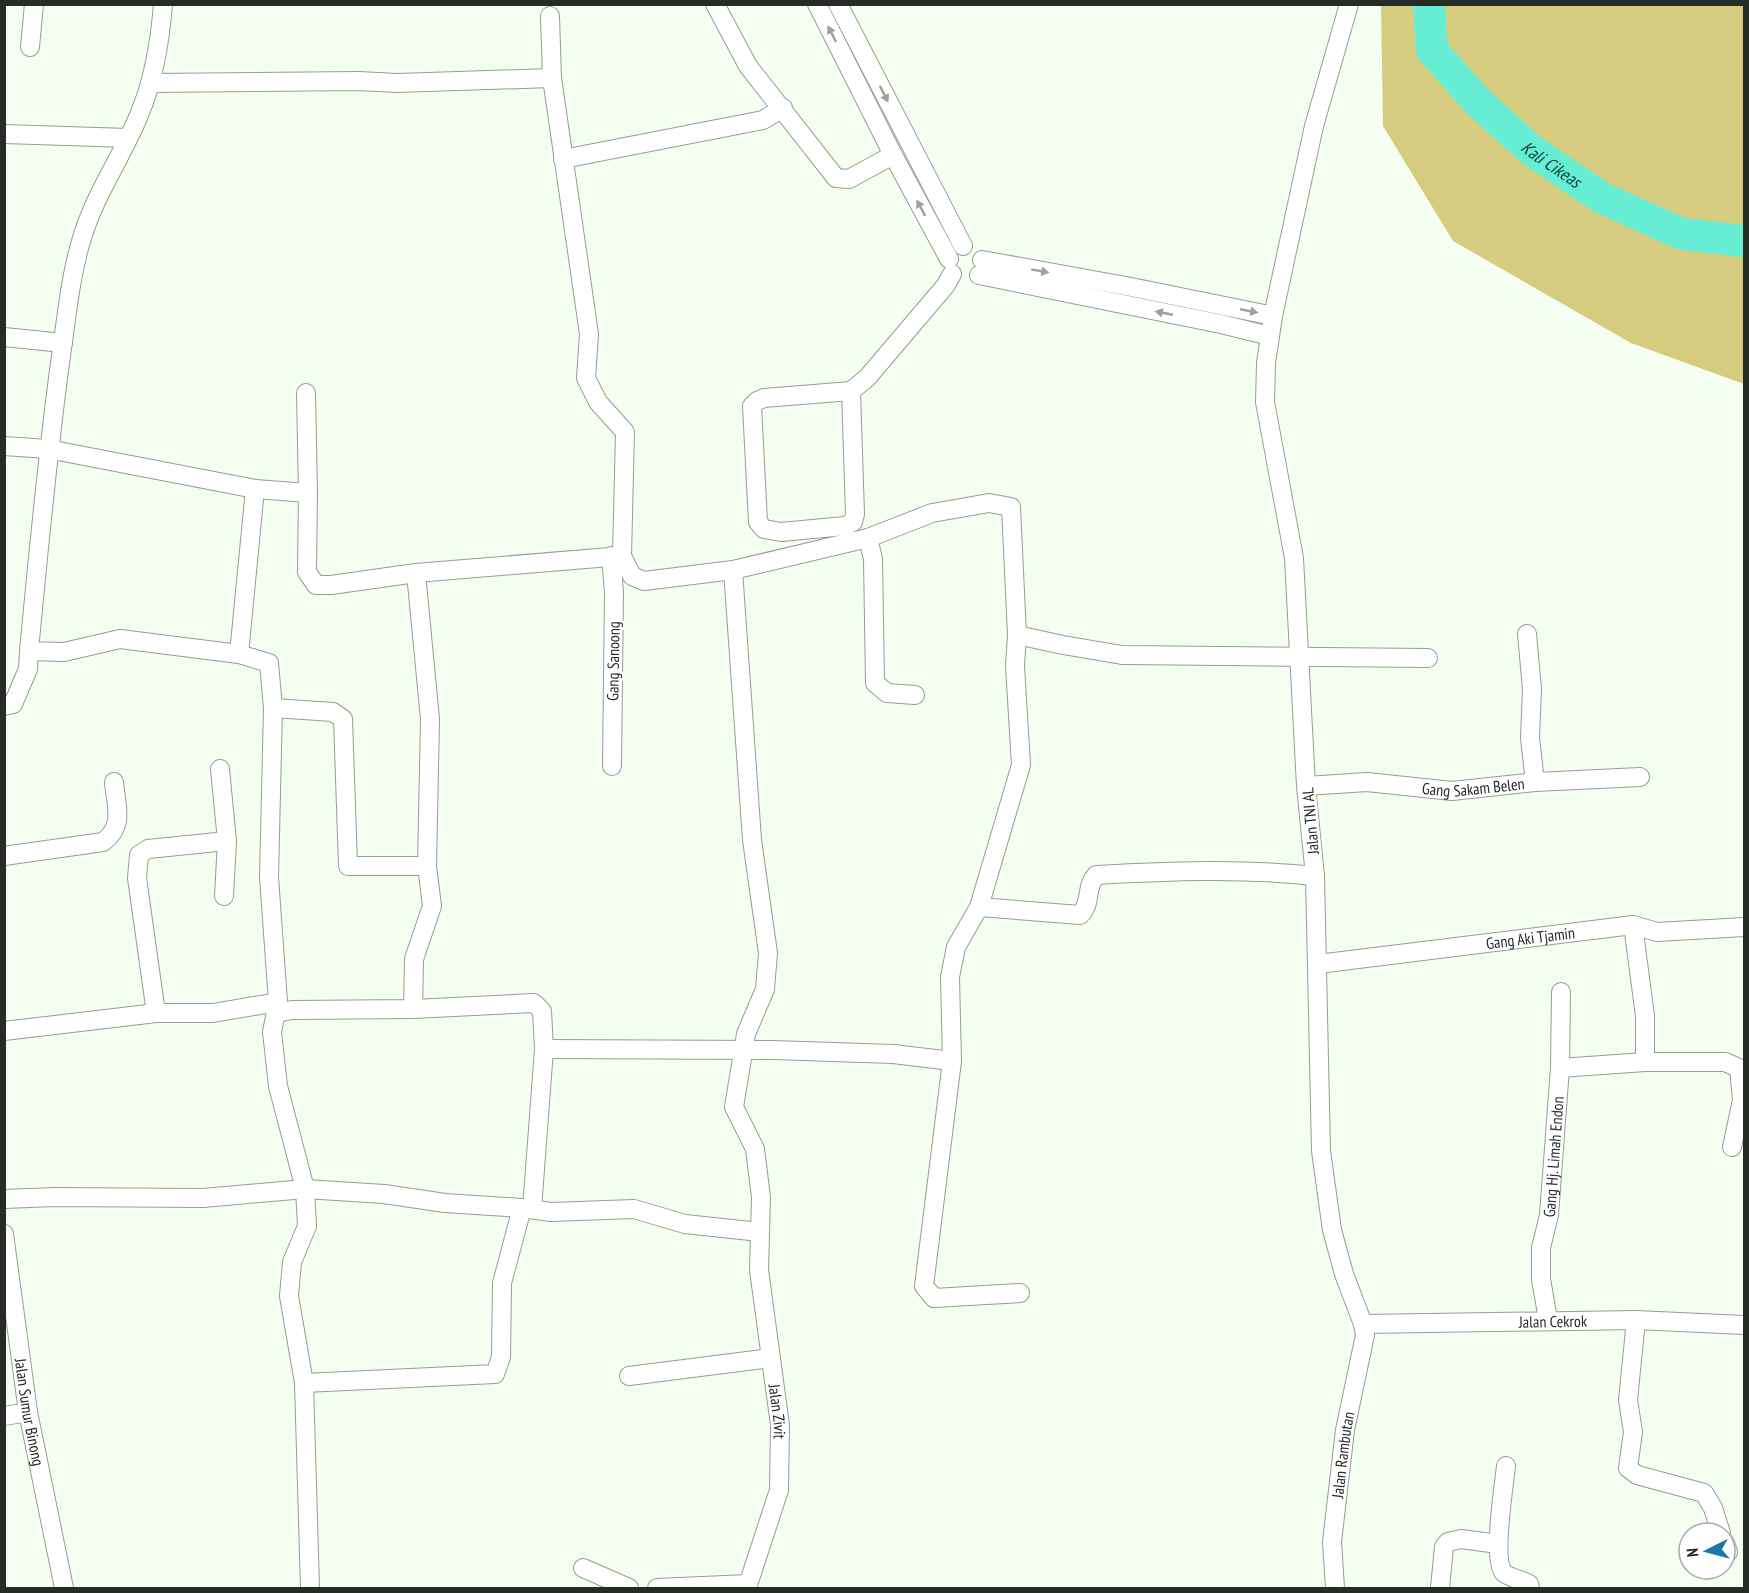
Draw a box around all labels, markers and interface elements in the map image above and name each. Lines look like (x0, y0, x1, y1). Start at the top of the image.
one-way arrow (827, 26, 836, 43)
one-way arrow (879, 85, 889, 102)
water label: Kali Cikeas (1517, 136, 1588, 193)
one-way arrow (916, 199, 926, 216)
one-way arrow (1031, 266, 1050, 275)
one-way arrow (1239, 307, 1258, 316)
one-way arrow (1154, 308, 1173, 317)
street label: Gang Sanoong (602, 621, 624, 701)
street label: Gang Sakam Belen (1421, 773, 1525, 801)
street label: Jalan TNI AL (1297, 786, 1323, 856)
street label: Gang Aki Tjamin (1485, 922, 1576, 953)
street label: Gang Hj. Limah Endon (1539, 1096, 1568, 1218)
street label: Jalan Cekrok (1518, 1311, 1588, 1332)
street label: Jalan Sumur Binong (11, 1356, 49, 1468)
street label: Jalan Zivit (764, 1382, 790, 1440)
street label: Jalan Rambutan (1327, 1410, 1359, 1500)
north arrow (1677, 1521, 1737, 1581)
text: N (1682, 1547, 1702, 1558)

